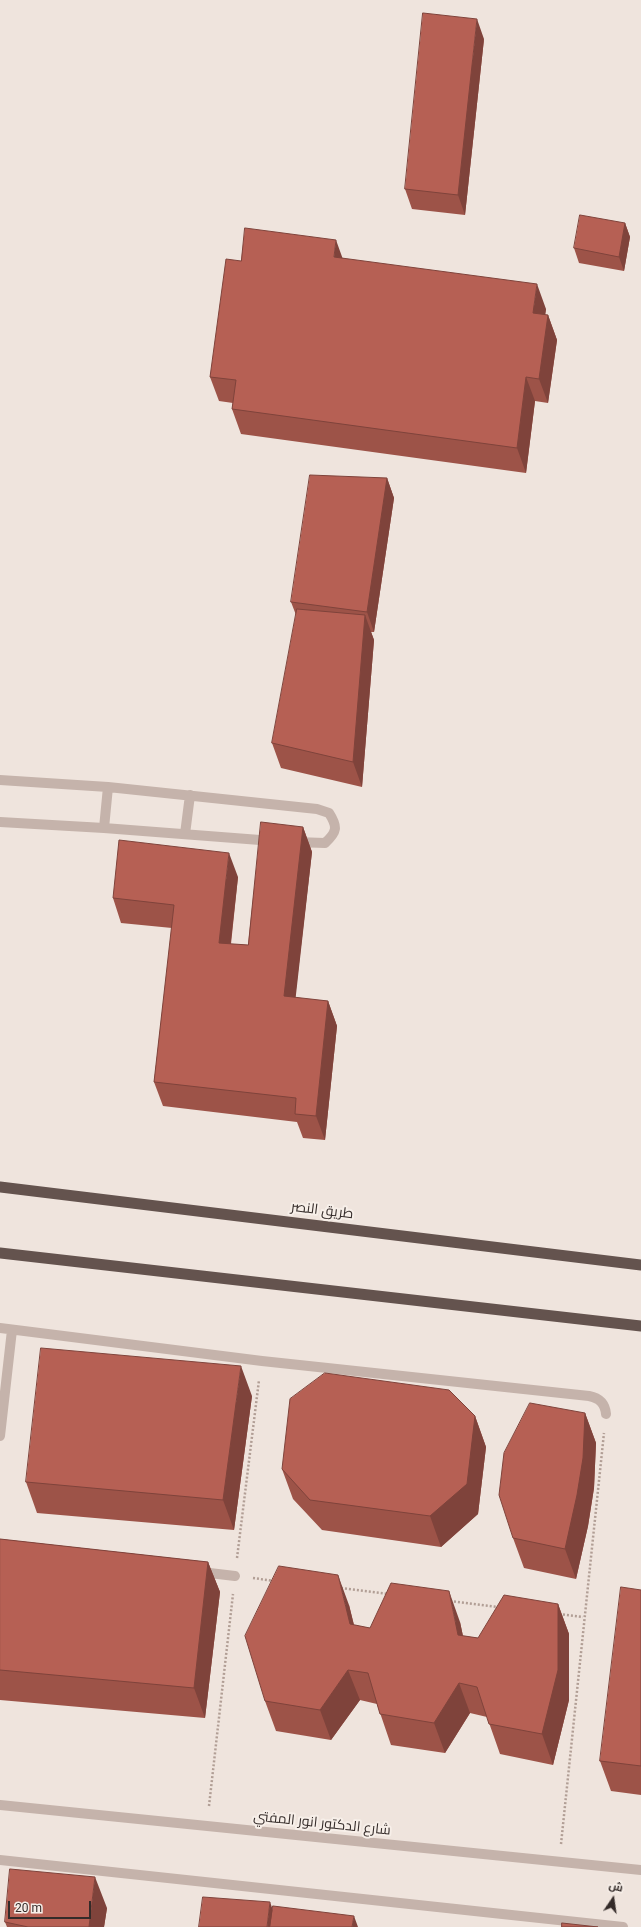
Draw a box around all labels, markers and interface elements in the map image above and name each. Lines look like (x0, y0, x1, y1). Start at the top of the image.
street label: طريق النصر (290, 1199, 354, 1223)
street label: شارع الدكتور انور المفتي (252, 1808, 392, 1840)
north arrow (593, 1879, 633, 1919)
text: ش (607, 1879, 624, 1895)
scale bar (10, 1893, 93, 1919)
text: 20 m (15, 1901, 42, 1915)

